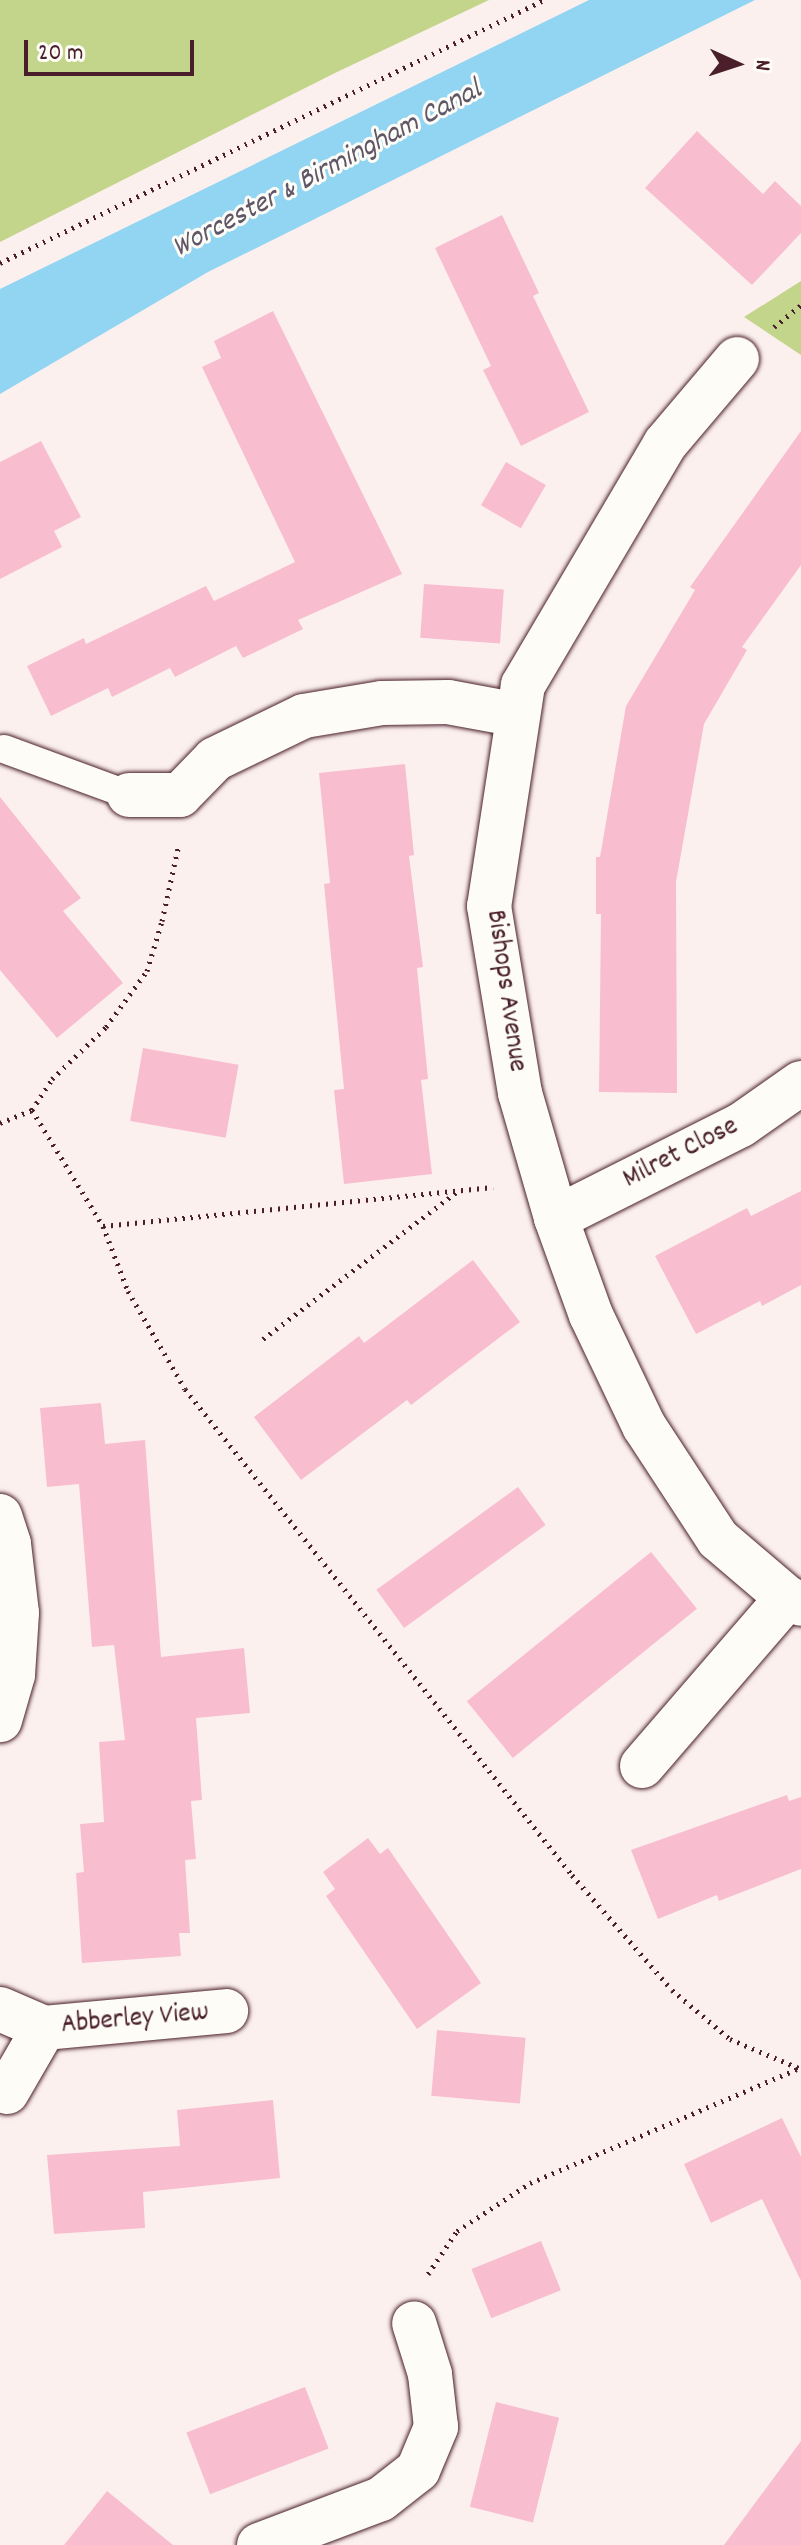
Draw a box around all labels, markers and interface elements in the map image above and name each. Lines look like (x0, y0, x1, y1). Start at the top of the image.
scale bar (28, 24, 198, 74)
north arrow (697, 24, 777, 104)
text: 20 m (38, 37, 84, 71)
text: N (746, 59, 777, 72)
water label: Worcester & Birmingham Canal (167, 74, 489, 268)
street label: Bishops Avenue (477, 908, 533, 1074)
street label: Milret Close (618, 1111, 744, 1197)
street label: Abberley View (60, 1997, 210, 2043)

